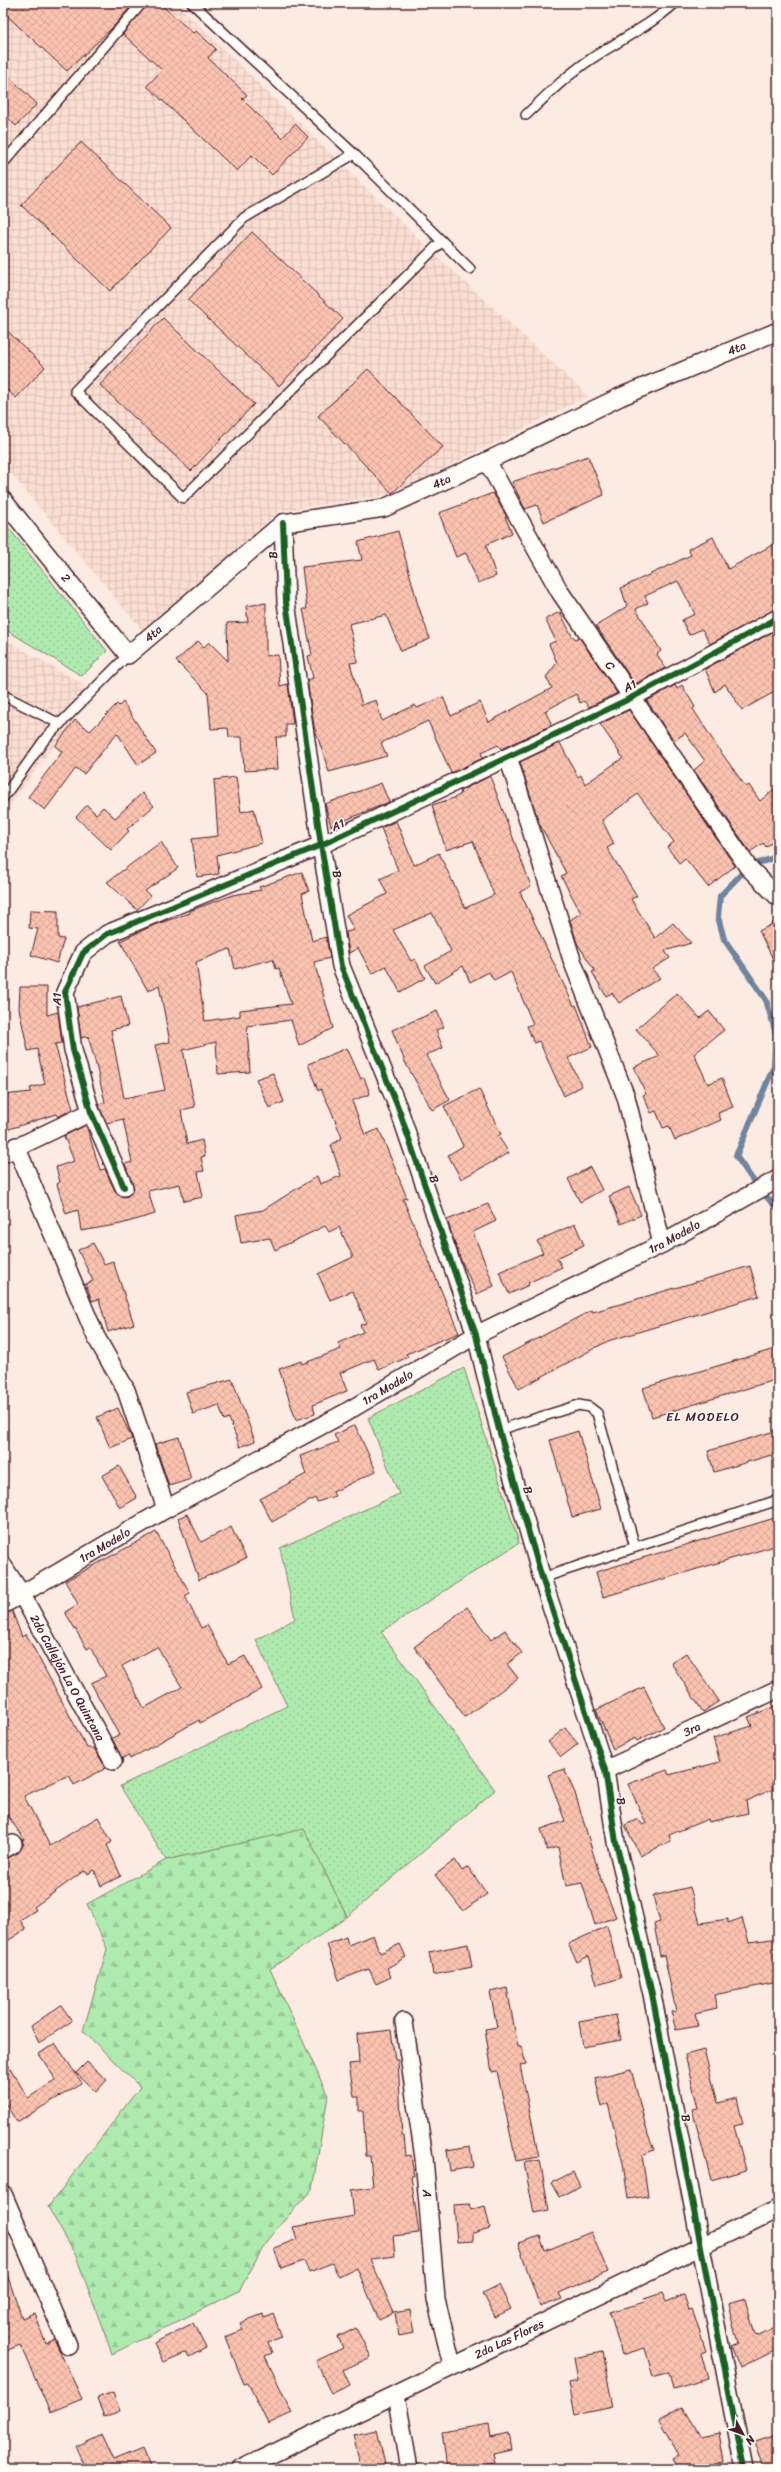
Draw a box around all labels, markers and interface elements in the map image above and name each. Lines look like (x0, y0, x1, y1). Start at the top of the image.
street label: 4ta (724, 335, 750, 362)
street label: 4ta (428, 468, 455, 496)
street label: B (262, 550, 284, 559)
street label: 2 (55, 568, 77, 587)
street label: 4ta (139, 619, 167, 648)
street label: C (599, 656, 622, 675)
street label: A1 (618, 673, 641, 699)
street label: A1 (327, 812, 349, 838)
street label: B (326, 868, 349, 880)
street label: A1 (46, 992, 68, 1007)
street label: B (422, 1172, 446, 1187)
street label: 1ra Modelo (644, 1214, 705, 1260)
street label: 1ra Modelo (358, 1364, 418, 1411)
district label: EL MODELO (666, 1405, 740, 1428)
street label: B (516, 1483, 540, 1497)
street label: 1ra Modelo (75, 1521, 135, 1569)
street label: 2do Callejón La O Quintana (24, 1610, 112, 1746)
street label: 3ra (679, 1716, 705, 1743)
street label: B (610, 1796, 633, 1807)
street label: B (674, 2112, 698, 2124)
street label: A (416, 2188, 438, 2198)
street label: 2da Las Flores (471, 2313, 548, 2365)
north arrow (723, 2414, 763, 2454)
text: N (740, 2430, 760, 2450)

